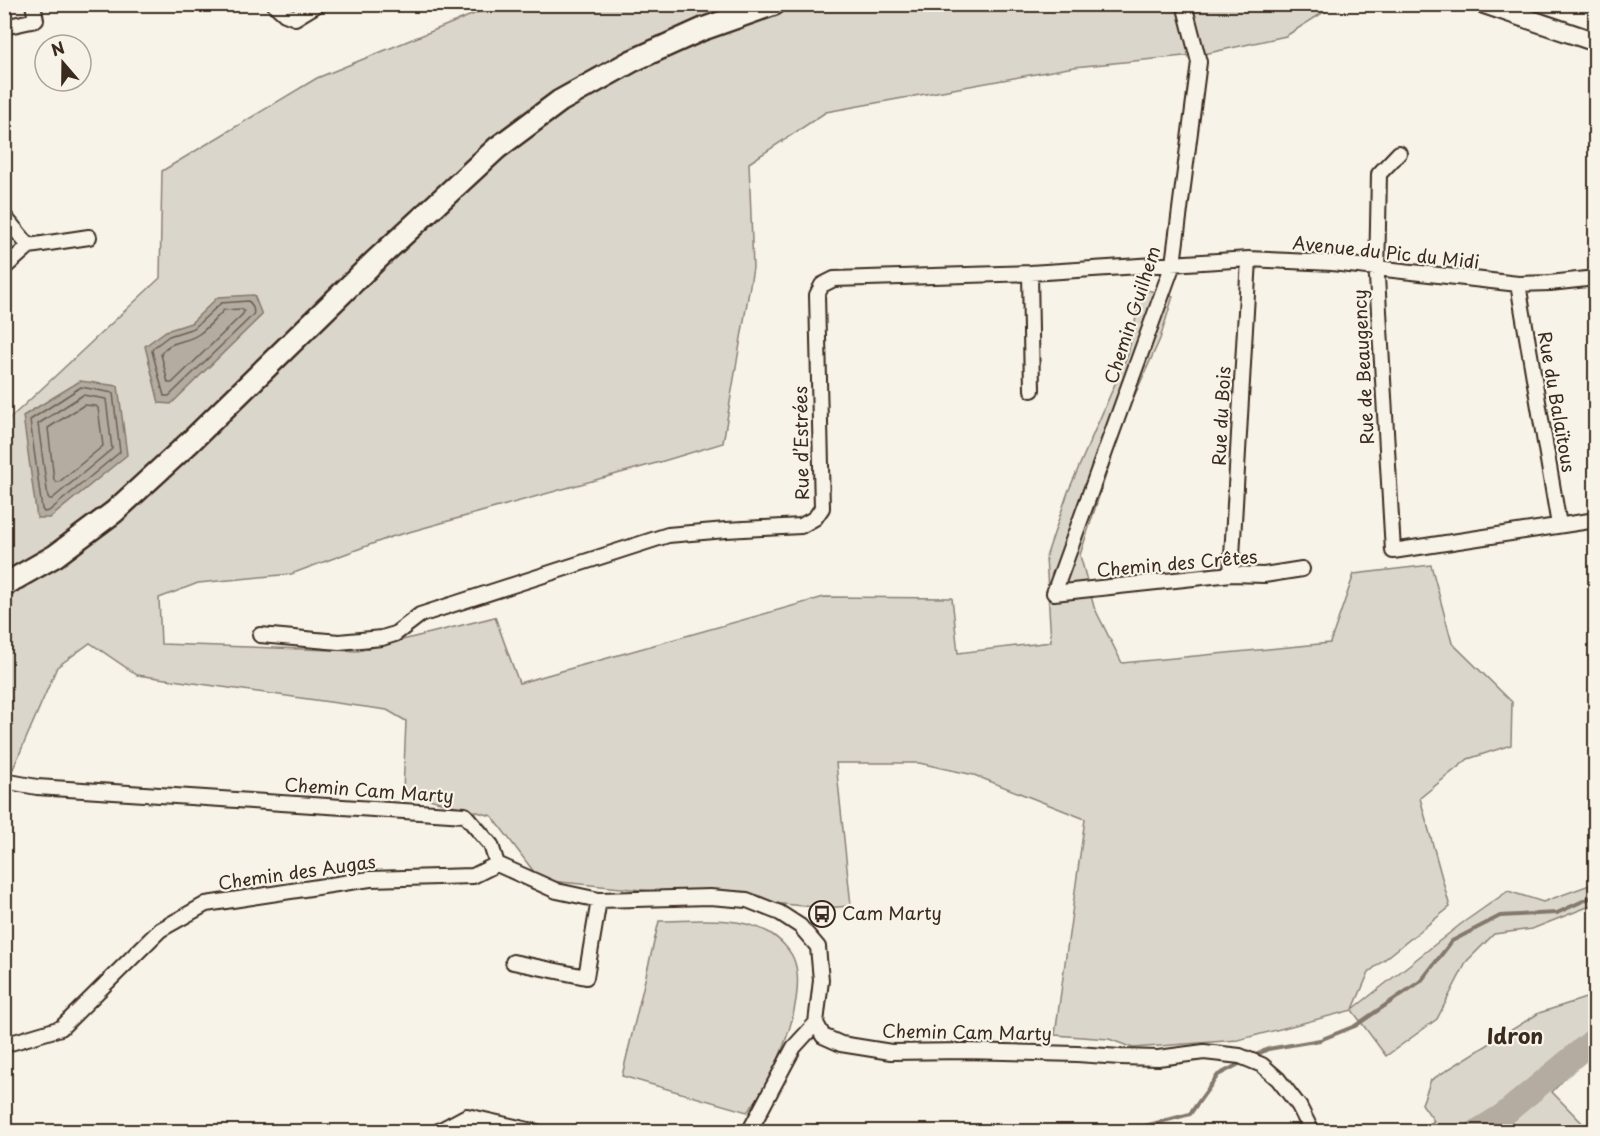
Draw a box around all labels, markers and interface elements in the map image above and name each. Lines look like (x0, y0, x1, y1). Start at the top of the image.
north arrow (33, 33, 93, 93)
text: N (47, 35, 68, 61)
street label: Avenue du Pic du Midi (1291, 228, 1481, 275)
street label: Chemin Guilhem (1097, 242, 1167, 387)
street label: Rue de Beaugency (1345, 289, 1380, 445)
street label: Rue du Balaïtous (1532, 329, 1583, 474)
street label: Rue du Bois (1204, 365, 1237, 466)
street label: Rue d’Estrées (786, 386, 815, 500)
street label: Chemin des Crêtes (1095, 542, 1258, 583)
street label: Chemin Cam Marty (284, 770, 455, 809)
street label: Chemin des Augas (216, 847, 377, 896)
bus stop icon: Cam Marty (807, 899, 837, 929)
place label: Cam Marty (842, 899, 942, 926)
street label: Chemin Cam Marty (882, 1017, 1052, 1046)
district label: Idron (1487, 1019, 1543, 1051)

